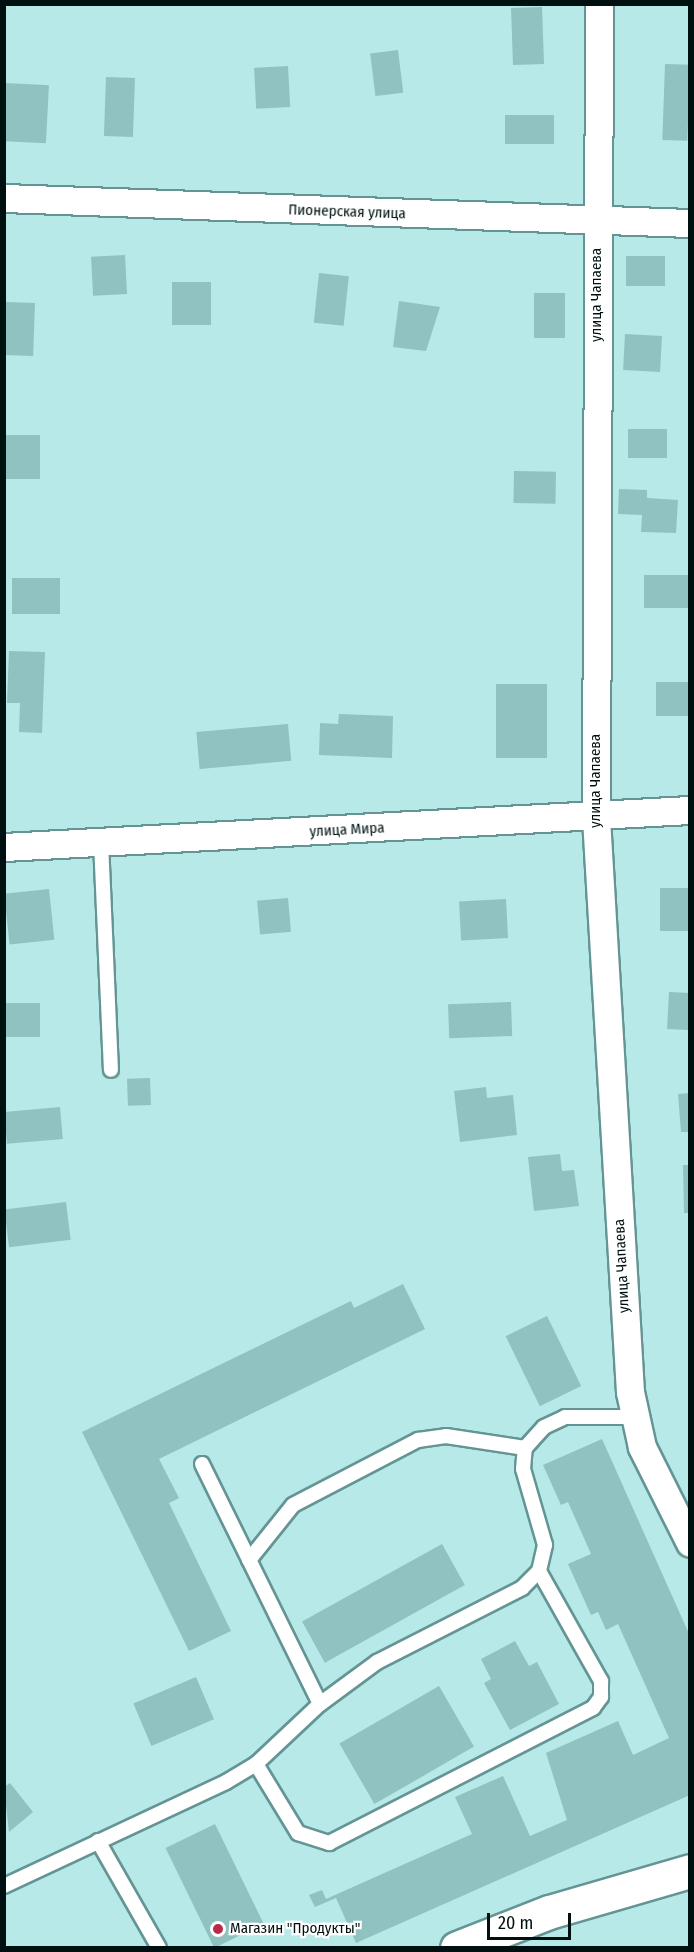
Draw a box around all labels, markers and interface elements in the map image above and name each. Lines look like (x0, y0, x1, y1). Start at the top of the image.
street label: Пионерская улица (288, 201, 406, 223)
street label: улица Чапаева (588, 248, 606, 342)
street label: улица Чапаева (587, 734, 605, 828)
street label: улица Мира (309, 819, 385, 841)
street label: улица Чапаева (611, 1219, 633, 1313)
scale bar (490, 1901, 574, 1939)
text: 20 m (498, 1912, 533, 1934)
place label: Магазин "Продукты" (230, 1920, 360, 1938)
marker: Магазин "Продукты" (211, 1922, 225, 1936)

